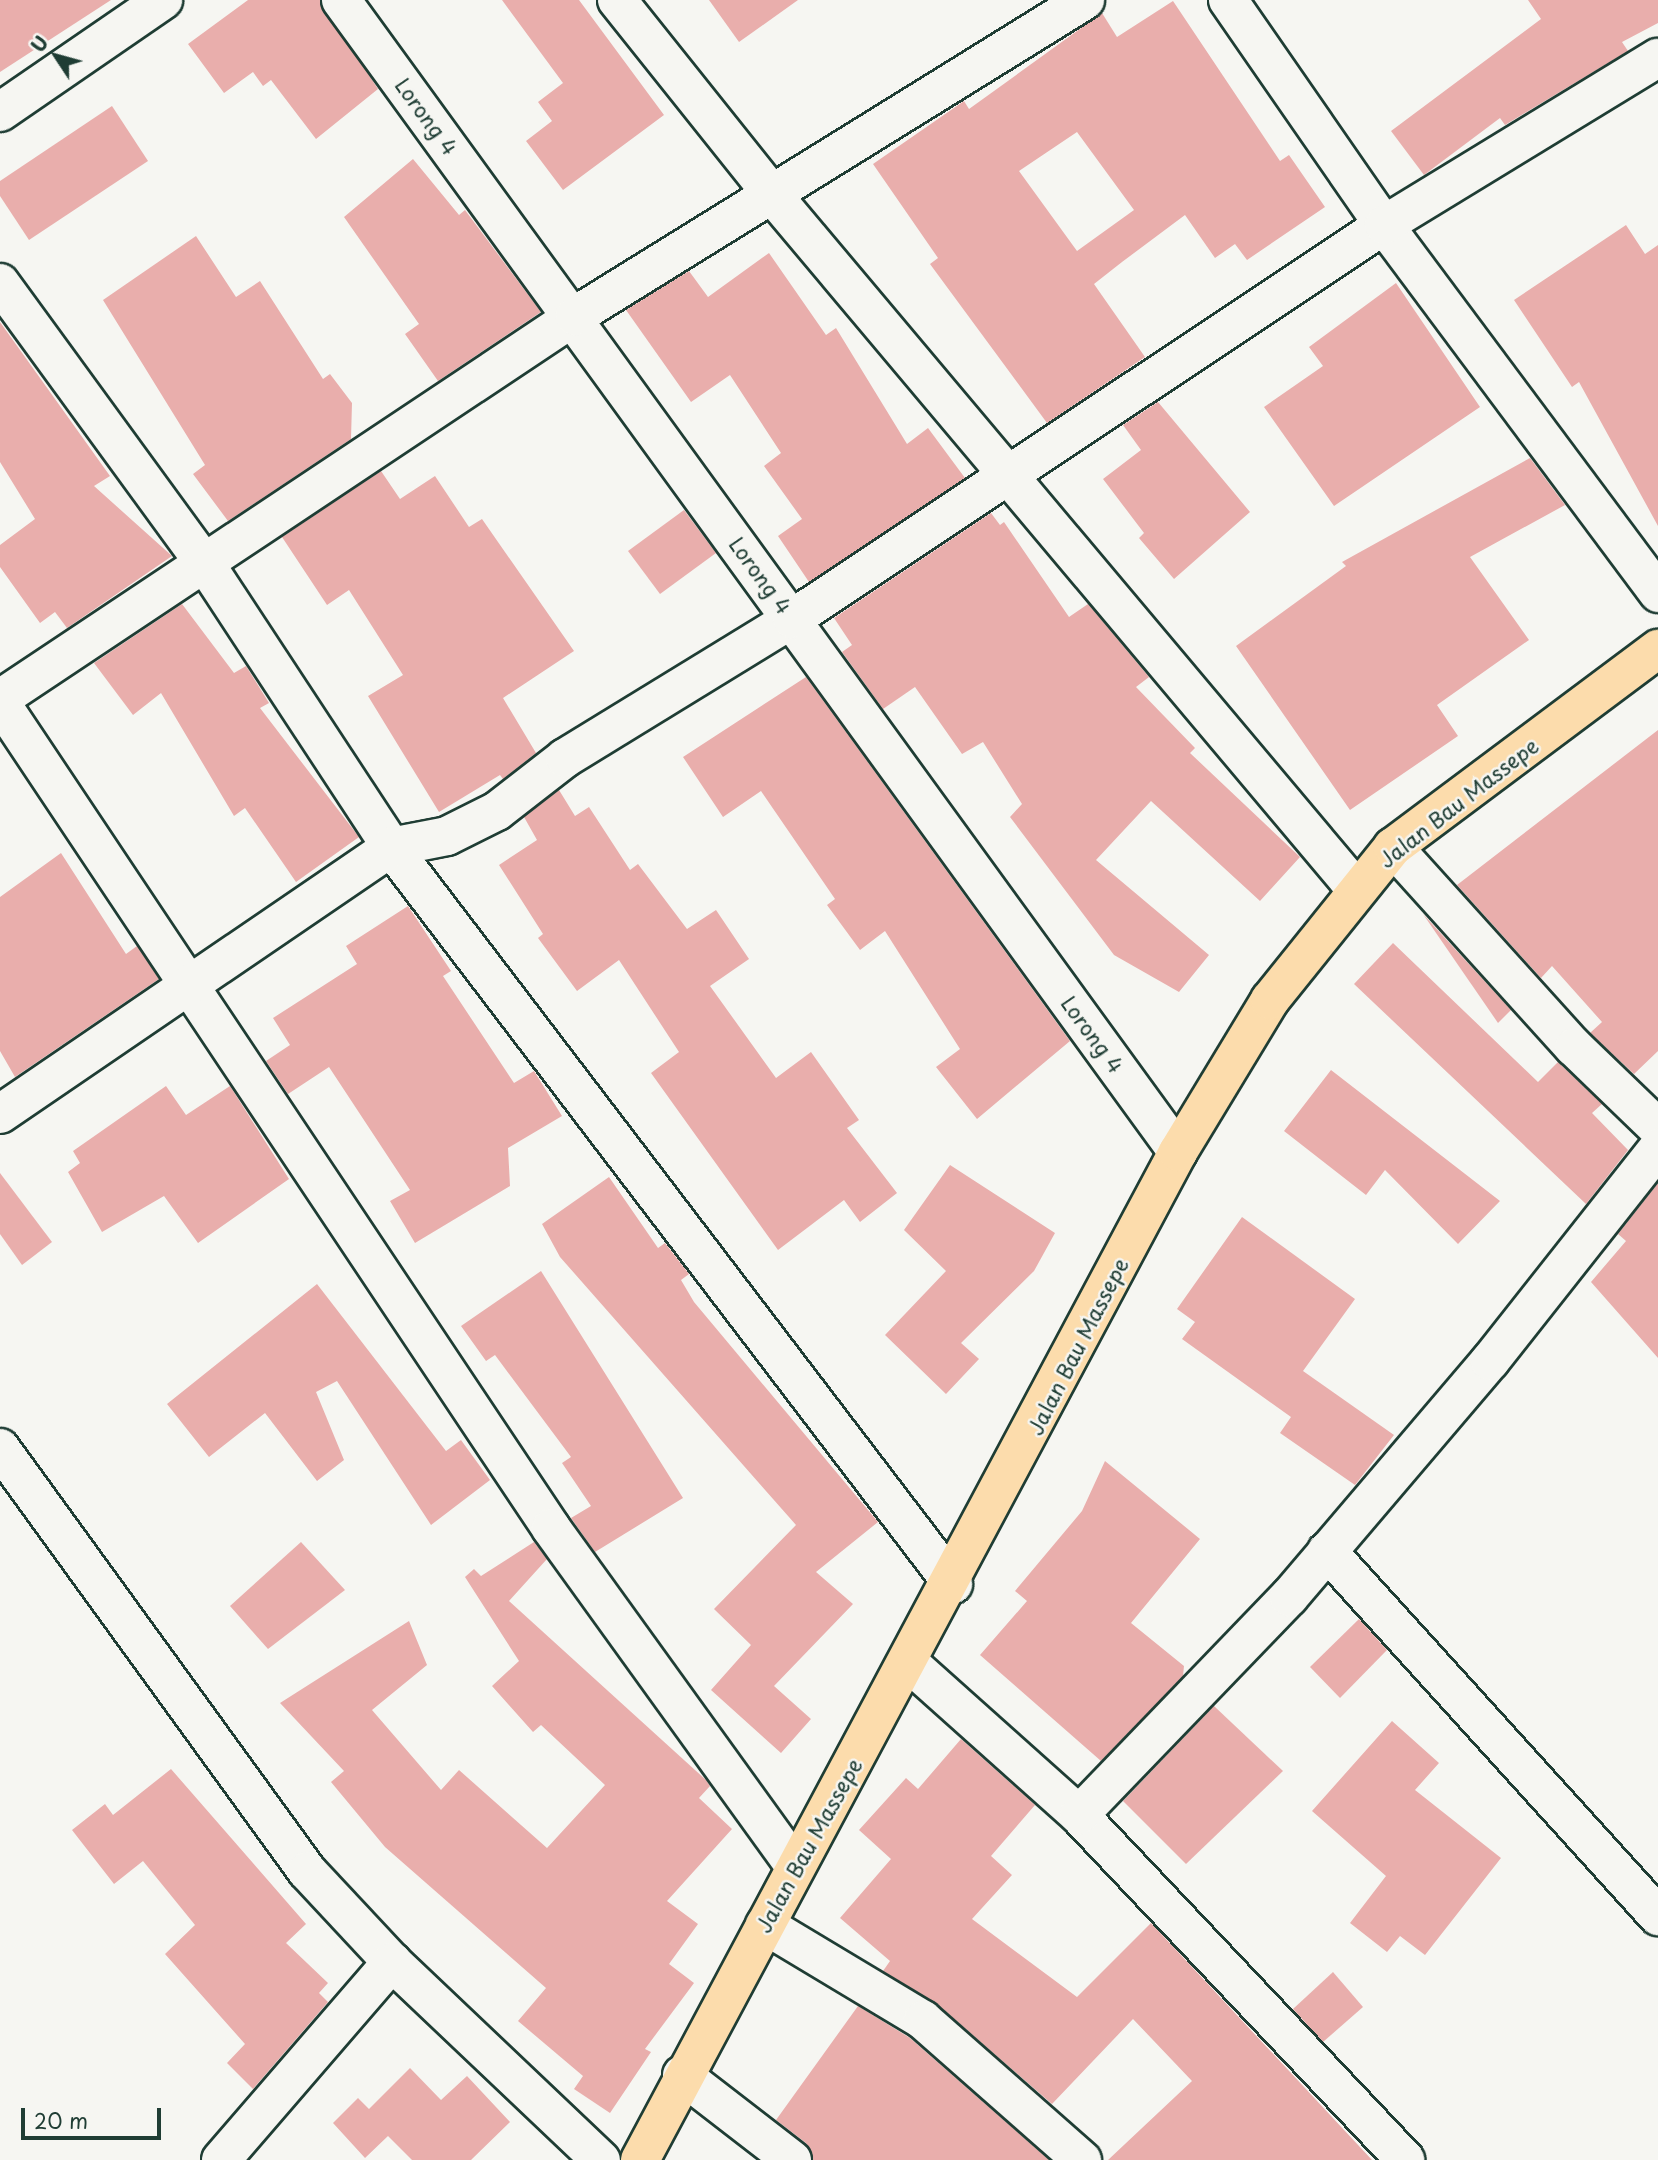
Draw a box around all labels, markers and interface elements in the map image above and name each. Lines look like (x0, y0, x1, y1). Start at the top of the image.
north arrow (21, 21, 91, 91)
text: U (23, 30, 55, 58)
street label: Lorong 4 (391, 73, 463, 159)
street label: Lorong 4 (725, 532, 797, 618)
street label: Jalan Bau Massepe (1373, 731, 1543, 873)
street label: Lorong 4 (1057, 991, 1129, 1077)
street label: Jalan Bau Massepe (1021, 1252, 1133, 1440)
street label: Jalan Bau Massepe (749, 1753, 867, 1937)
scale bar (24, 2094, 164, 2138)
text: 20 m (34, 2104, 88, 2136)

